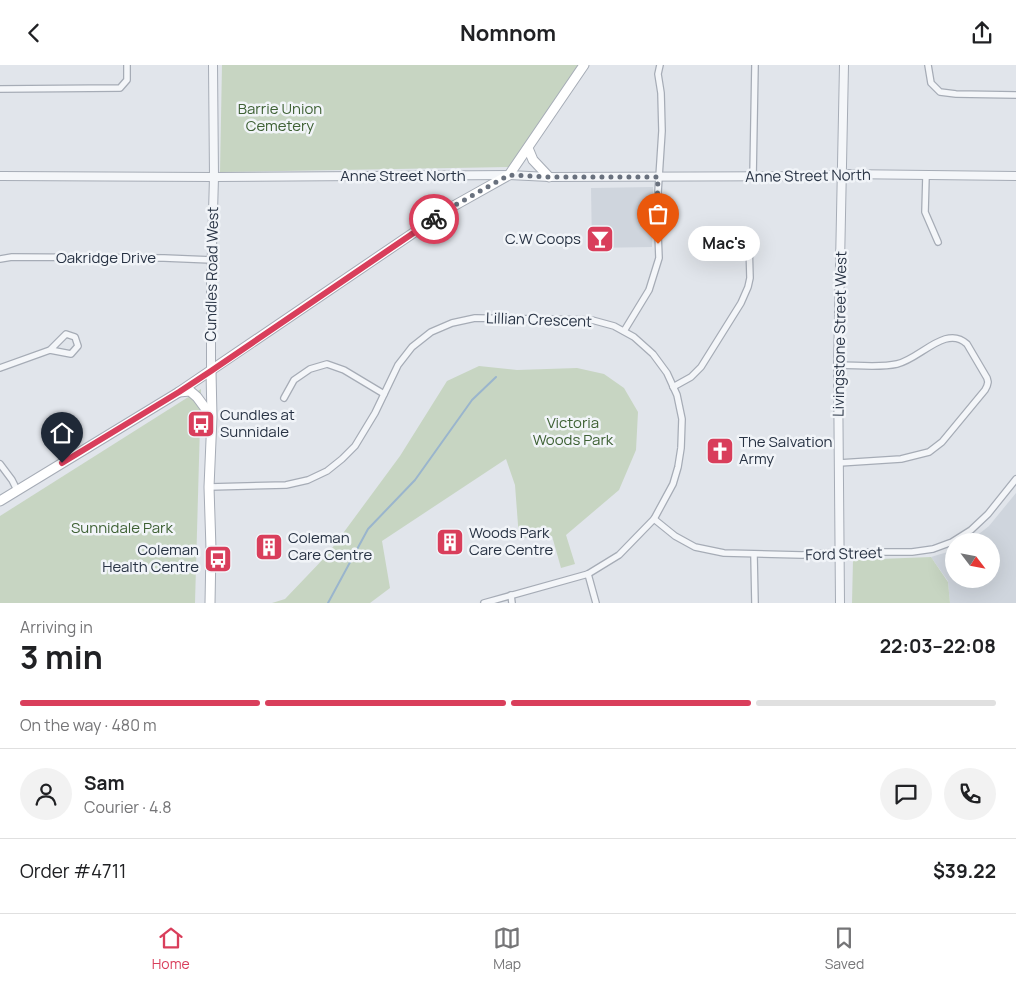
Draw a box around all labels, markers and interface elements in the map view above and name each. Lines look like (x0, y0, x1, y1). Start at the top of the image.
text: Nomnom (460, 18, 556, 48)
icon: back (20, 19, 48, 47)
icon: share (968, 19, 996, 47)
park label: Barrie Union Cemetery (238, 98, 322, 136)
street label: Anne Street North (745, 164, 871, 187)
street label: Anne Street North (340, 165, 466, 186)
pin (637, 193, 679, 244)
courier (409, 194, 459, 244)
icon: bag (644, 200, 672, 228)
icon: bike (420, 205, 448, 233)
street label: Cundles Road West (200, 206, 223, 342)
bar icon: C.W Coops (585, 224, 615, 254)
callout: Mac's (688, 227, 760, 261)
place label: C.W Coops (505, 228, 581, 249)
text: Mac's (702, 232, 746, 254)
street label: Oakridge Drive (56, 247, 156, 268)
street label: Livingstone Street West (828, 251, 851, 417)
street label: Lillian Crescent (486, 307, 592, 332)
place label: Cundles at Sunnidale (220, 404, 295, 442)
bus stop icon: Cundles at Sunnidale (186, 409, 216, 439)
pin (41, 412, 83, 463)
park label: Victoria Woods Park (533, 412, 614, 450)
icon: home (48, 419, 76, 447)
place label: The Salvation Army (739, 431, 833, 469)
church icon: The Salvation Army (705, 436, 735, 466)
park label: Sunnidale Park (71, 517, 173, 538)
place label: Woods Park Care Centre (469, 522, 554, 560)
place label: Coleman Care Centre (288, 527, 373, 565)
building icon: Woods Park Care Centre (435, 527, 465, 557)
building icon: Coleman Care Centre (254, 532, 284, 562)
north arrow (945, 533, 1000, 587)
map controls (945, 533, 1000, 588)
place label: Coleman Health Centre (102, 539, 199, 577)
street label: Ford Street (805, 542, 883, 565)
bus stop icon: Coleman Health Centre (203, 544, 233, 574)
text: Arriving in (20, 616, 93, 638)
text: 22:03–22:08 (880, 633, 996, 659)
text: 3 min (20, 635, 103, 679)
text: On the way · 480 m (20, 714, 157, 736)
button: person (20, 768, 72, 820)
button: chat (880, 768, 932, 820)
button: phone (944, 768, 996, 820)
text: Sam (84, 770, 125, 796)
text: Courier · 4.8 (84, 796, 172, 818)
text: Order #4711 (20, 858, 126, 884)
text: $39.22 (933, 858, 996, 884)
tab: Home (152, 924, 190, 973)
tab: Map (493, 924, 521, 973)
tab: Saved (825, 924, 864, 973)

